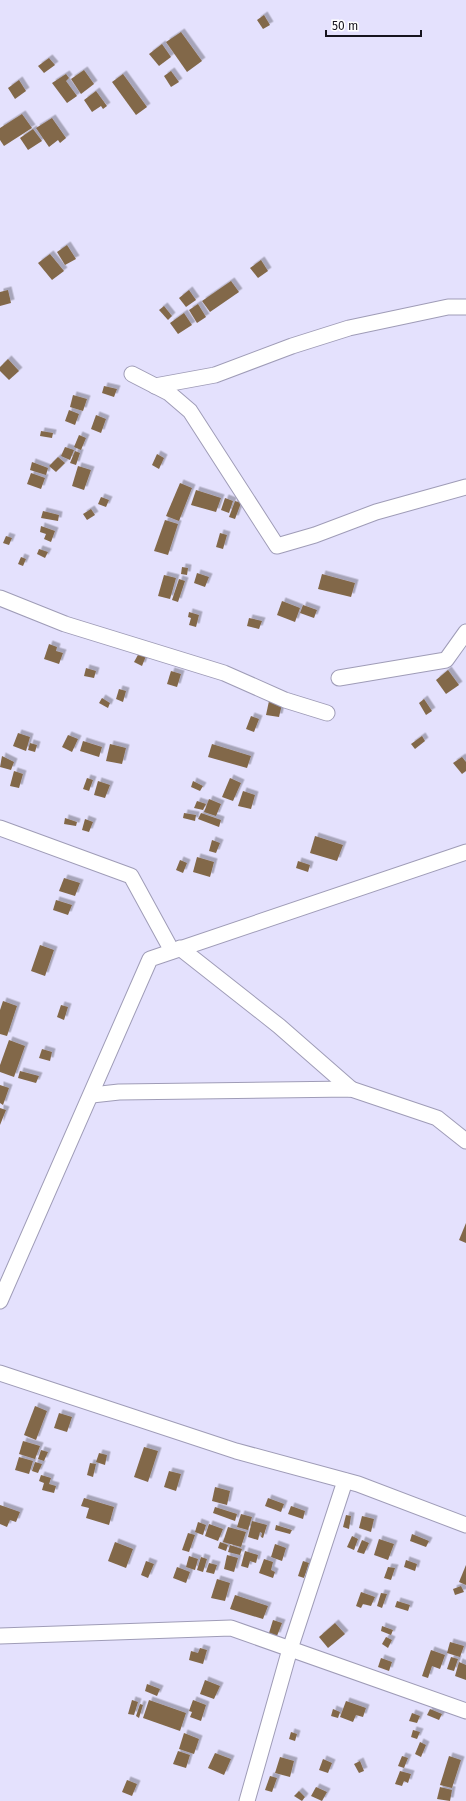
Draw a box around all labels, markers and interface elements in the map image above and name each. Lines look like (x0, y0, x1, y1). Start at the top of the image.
scale bar (326, 12, 421, 38)
text: 50 m (332, 19, 358, 33)

